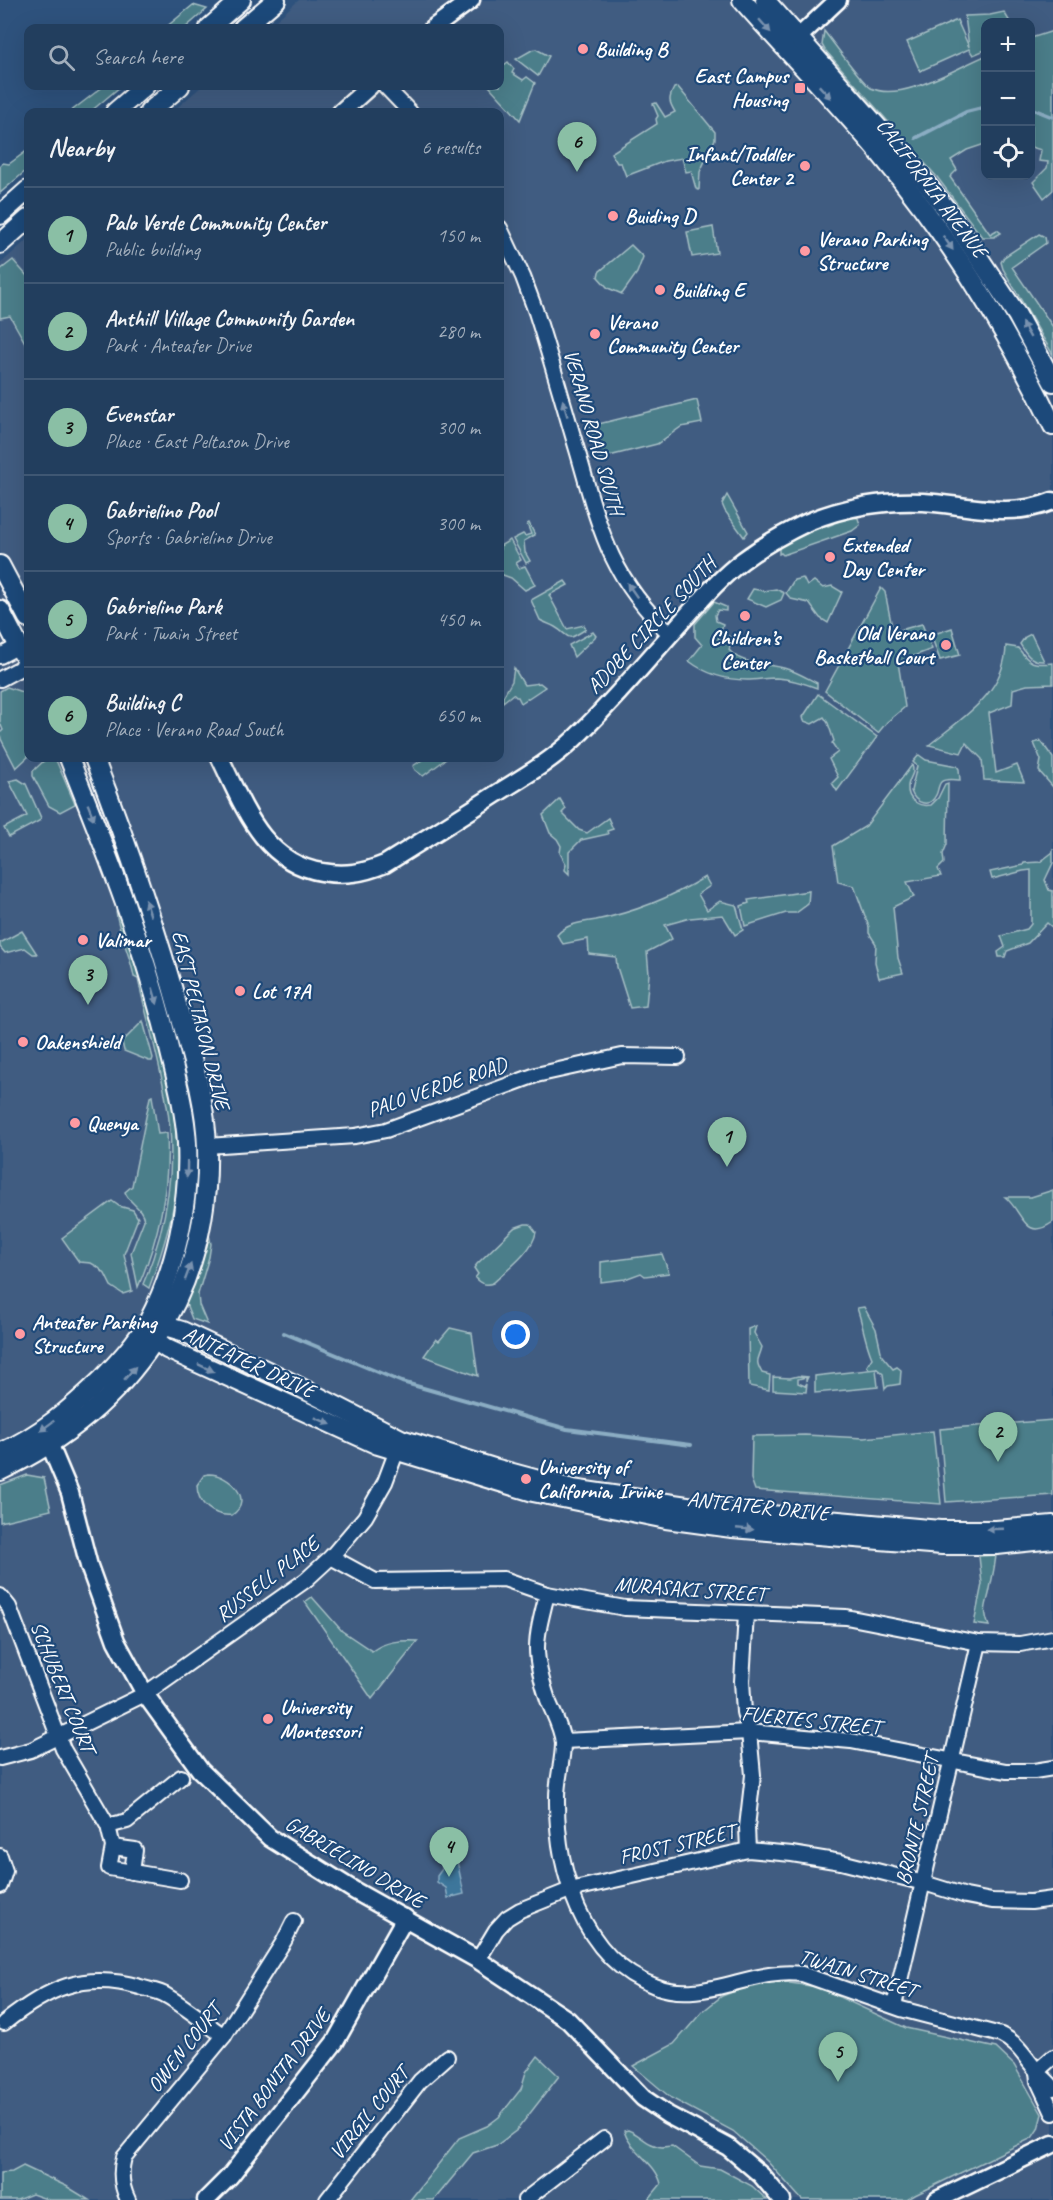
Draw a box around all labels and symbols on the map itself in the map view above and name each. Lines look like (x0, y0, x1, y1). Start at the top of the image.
one-way arrow (758, 19, 772, 34)
place label: Building B (595, 36, 670, 62)
marker: Building B (576, 42, 590, 56)
place label: East Campus Housing (694, 63, 791, 113)
marker: East Campus Housing (793, 81, 807, 95)
one-way arrow (818, 85, 832, 100)
street label: CALIFORNIA AVENUE (871, 113, 995, 265)
pin: 6 (558, 122, 596, 172)
place label: Infant/Toddler Center 2 (685, 141, 796, 191)
marker: Infant/Toddler Center 2 (798, 159, 812, 173)
place label: Buiding D (625, 203, 698, 229)
marker: Buiding D (606, 209, 620, 223)
place label: Verano Parking Structure (817, 226, 930, 276)
one-way arrow (942, 235, 954, 251)
marker: Verano Parking Structure (798, 244, 812, 258)
place label: Building E (672, 277, 748, 303)
marker: Building E (653, 283, 667, 297)
place label: Verano Community Center (607, 309, 741, 360)
one-way arrow (1021, 322, 1031, 339)
marker: Verano Community Center (588, 327, 602, 341)
street label: VERANO ROAD SOUTH (558, 347, 631, 521)
one-way arrow (560, 399, 569, 417)
place label: Extended Day Center (842, 532, 926, 582)
street label: ADOBE CIRCLE SOUTH (581, 549, 723, 699)
marker: Extended Day Center (823, 550, 837, 564)
one-way arrow (626, 583, 638, 599)
marker: Children’s Center (738, 609, 752, 623)
place label: Old Verano Basketball Court (814, 620, 937, 670)
place label: Children’s Center (710, 625, 783, 675)
marker: Old Verano Basketball Court (939, 638, 953, 652)
one-way arrow (87, 803, 96, 821)
one-way arrow (143, 899, 152, 917)
place label: Valimar (95, 927, 153, 953)
street label: EAST PELTASON DRIVE (166, 928, 236, 1115)
marker: Valimar (76, 933, 90, 947)
pin: 3 (68, 956, 107, 1005)
place label: Lot 17A (252, 978, 311, 1004)
marker: Lot 17A (233, 984, 247, 998)
one-way arrow (151, 987, 160, 1005)
place label: Oakenshield (35, 1029, 124, 1055)
marker: Oakenshield (16, 1035, 30, 1049)
street label: PALO VERDE ROAD (364, 1050, 512, 1123)
place label: Quenya (87, 1110, 140, 1137)
marker: Quenya (68, 1116, 82, 1130)
pin: 1 (708, 1118, 746, 1167)
one-way arrow (182, 1159, 192, 1178)
one-way arrow (183, 1263, 193, 1281)
place label: Anteater Parking Structure (32, 1309, 159, 1359)
street label: ANTEATER DRIVE (179, 1320, 321, 1405)
your location (501, 1320, 530, 1349)
marker: Anteater Parking Structure (13, 1327, 27, 1341)
one-way arrow (198, 1363, 215, 1372)
one-way arrow (123, 1366, 137, 1381)
pin: 2 (978, 1412, 1018, 1462)
one-way arrow (314, 1416, 332, 1426)
one-way arrow (39, 1420, 55, 1432)
place label: University of California, Irvine (538, 1454, 664, 1504)
marker: University of California, Irvine (519, 1472, 533, 1486)
street label: ANTEATER DRIVE (686, 1486, 833, 1527)
one-way arrow (735, 1524, 754, 1533)
one-way arrow (985, 1525, 1004, 1534)
street label: RUSSELL PLACE (210, 1529, 326, 1627)
street label: MURASAKI STREET (614, 1571, 772, 1608)
street label: SCHUBERT COURT (25, 1618, 103, 1761)
place label: University Montessori (280, 1694, 363, 1744)
street label: FUERTES STREET (740, 1700, 887, 1741)
marker: University Montessori (261, 1712, 275, 1726)
street label: BRONTE STREET (890, 1748, 946, 1887)
street label: GABRIELINO DRIVE (281, 1810, 432, 1915)
street label: FROST STREET (617, 1817, 742, 1870)
pin: 4 (430, 1828, 468, 1877)
street label: TWAIN STREET (796, 1943, 924, 2004)
street label: OWEN COURT (141, 1994, 230, 2098)
street label: VISTA BONITA DRIVE (212, 2001, 338, 2156)
pin: 5 (818, 2032, 858, 2082)
street label: VIRGIL COURT (324, 2058, 417, 2165)

